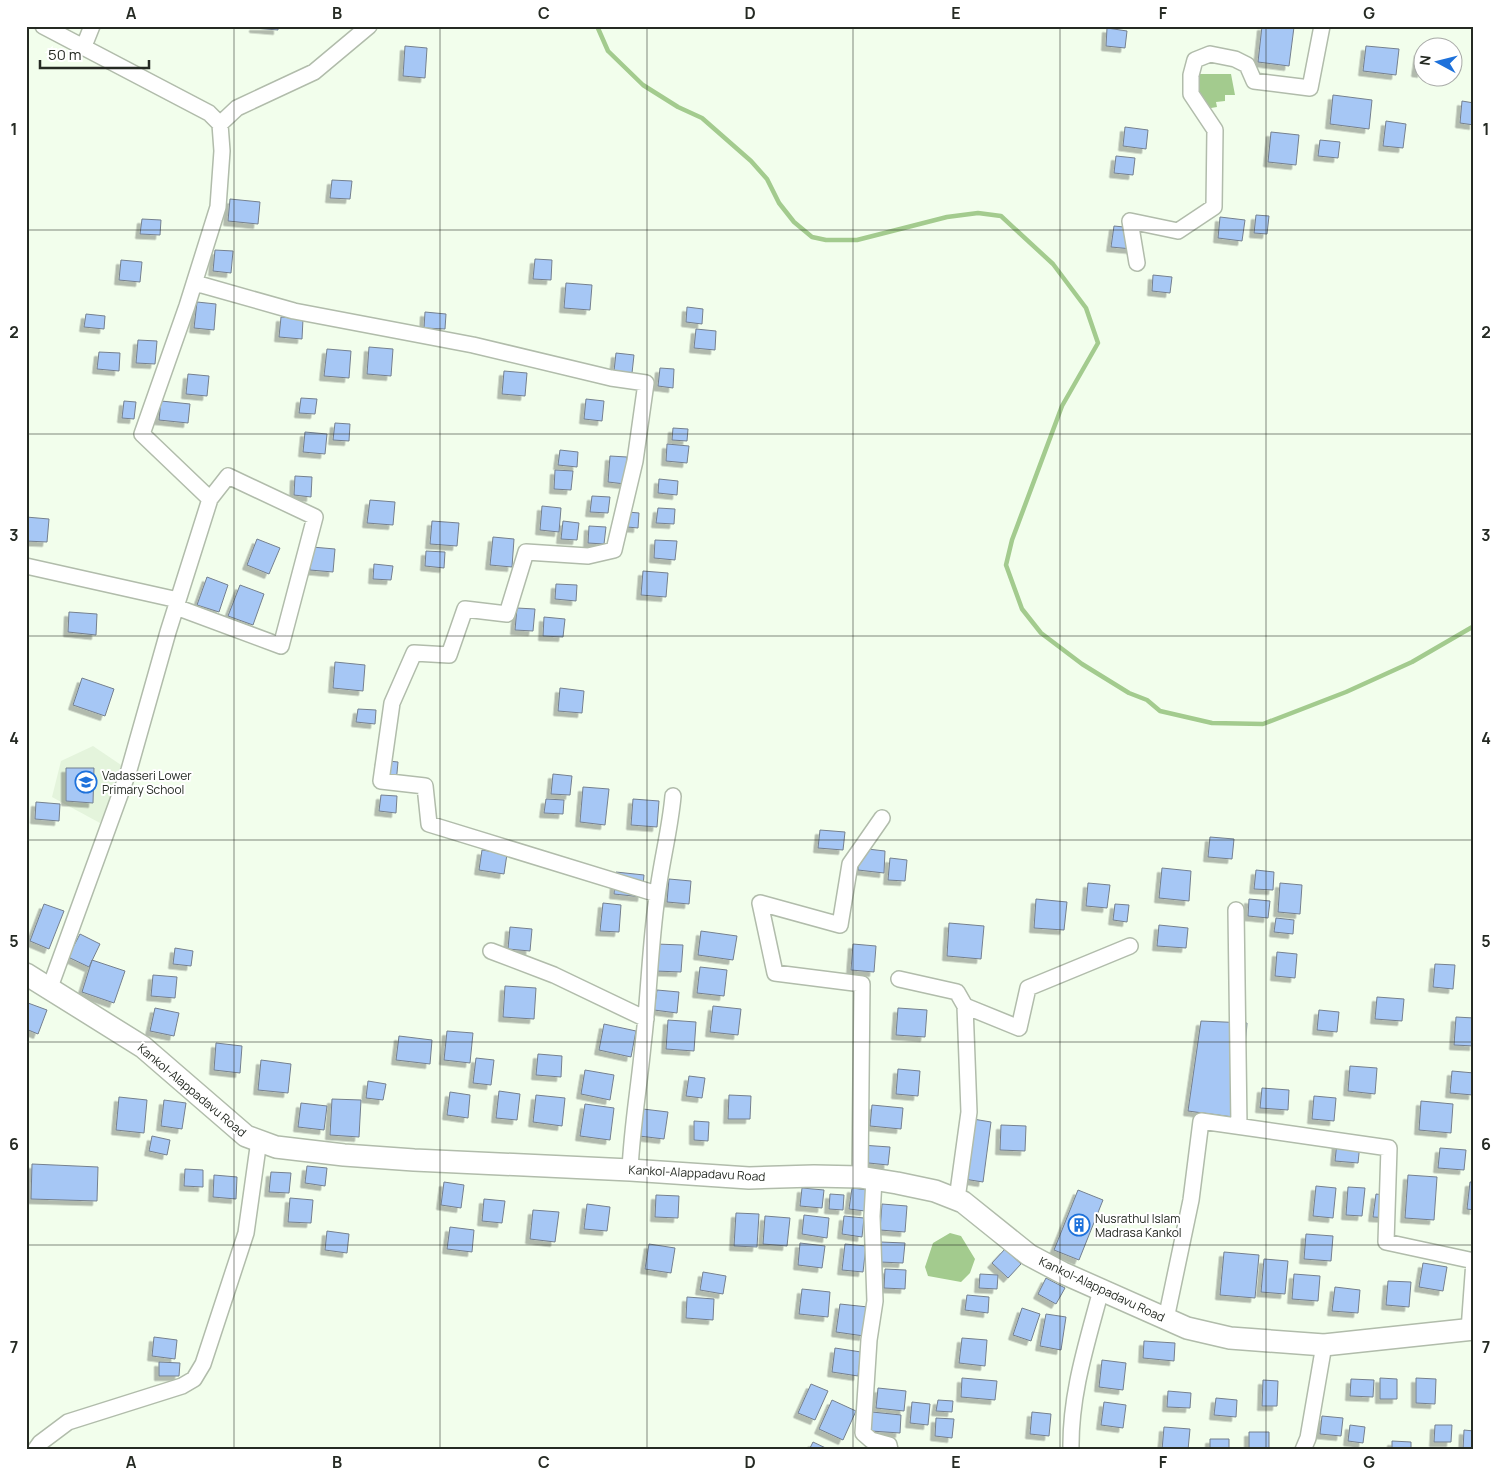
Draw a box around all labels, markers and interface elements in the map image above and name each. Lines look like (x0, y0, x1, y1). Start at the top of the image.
text: A (126, 2, 137, 24)
text: B (332, 2, 342, 24)
text: C (538, 2, 550, 24)
text: D (744, 2, 756, 24)
text: E (951, 2, 961, 24)
text: F (1159, 2, 1168, 24)
text: G (1363, 2, 1375, 24)
scale bar (40, 38, 149, 70)
north arrow (1412, 38, 1462, 88)
text: 50 m (48, 44, 82, 65)
text: N (1415, 54, 1435, 67)
text: 1 (10, 118, 18, 140)
text: 1 (1482, 118, 1490, 140)
text: 2 (9, 321, 19, 343)
text: 2 (1481, 321, 1491, 343)
text: 3 (9, 524, 19, 546)
text: 3 (1481, 524, 1491, 546)
text: 4 (9, 727, 19, 749)
text: 4 (1481, 727, 1491, 749)
place label: Vadasseri Lower Primary School (102, 767, 192, 798)
school or university icon: Vadasseri Lower Primary School (74, 770, 98, 794)
text: 5 (9, 930, 19, 952)
text: 5 (1481, 930, 1491, 952)
street label: Kankol-Alappadavu Road (134, 1039, 250, 1141)
text: 6 (9, 1133, 19, 1155)
text: 6 (1481, 1133, 1491, 1155)
street label: Kankol-Alappadavu Road (628, 1161, 766, 1185)
place label: Nusrathul Islam Madrasa Kankol (1095, 1210, 1182, 1241)
building icon: Nusrathul Islam Madrasa Kankol (1067, 1213, 1091, 1237)
street label: Kankol-Alappadavu Road (1036, 1252, 1168, 1326)
text: 7 (10, 1336, 18, 1358)
text: 7 (1482, 1336, 1490, 1358)
text: A (126, 1451, 137, 1473)
text: B (332, 1451, 342, 1473)
text: C (538, 1451, 550, 1473)
text: D (744, 1451, 756, 1473)
text: E (951, 1451, 961, 1473)
text: F (1159, 1451, 1168, 1473)
text: G (1363, 1451, 1375, 1473)

